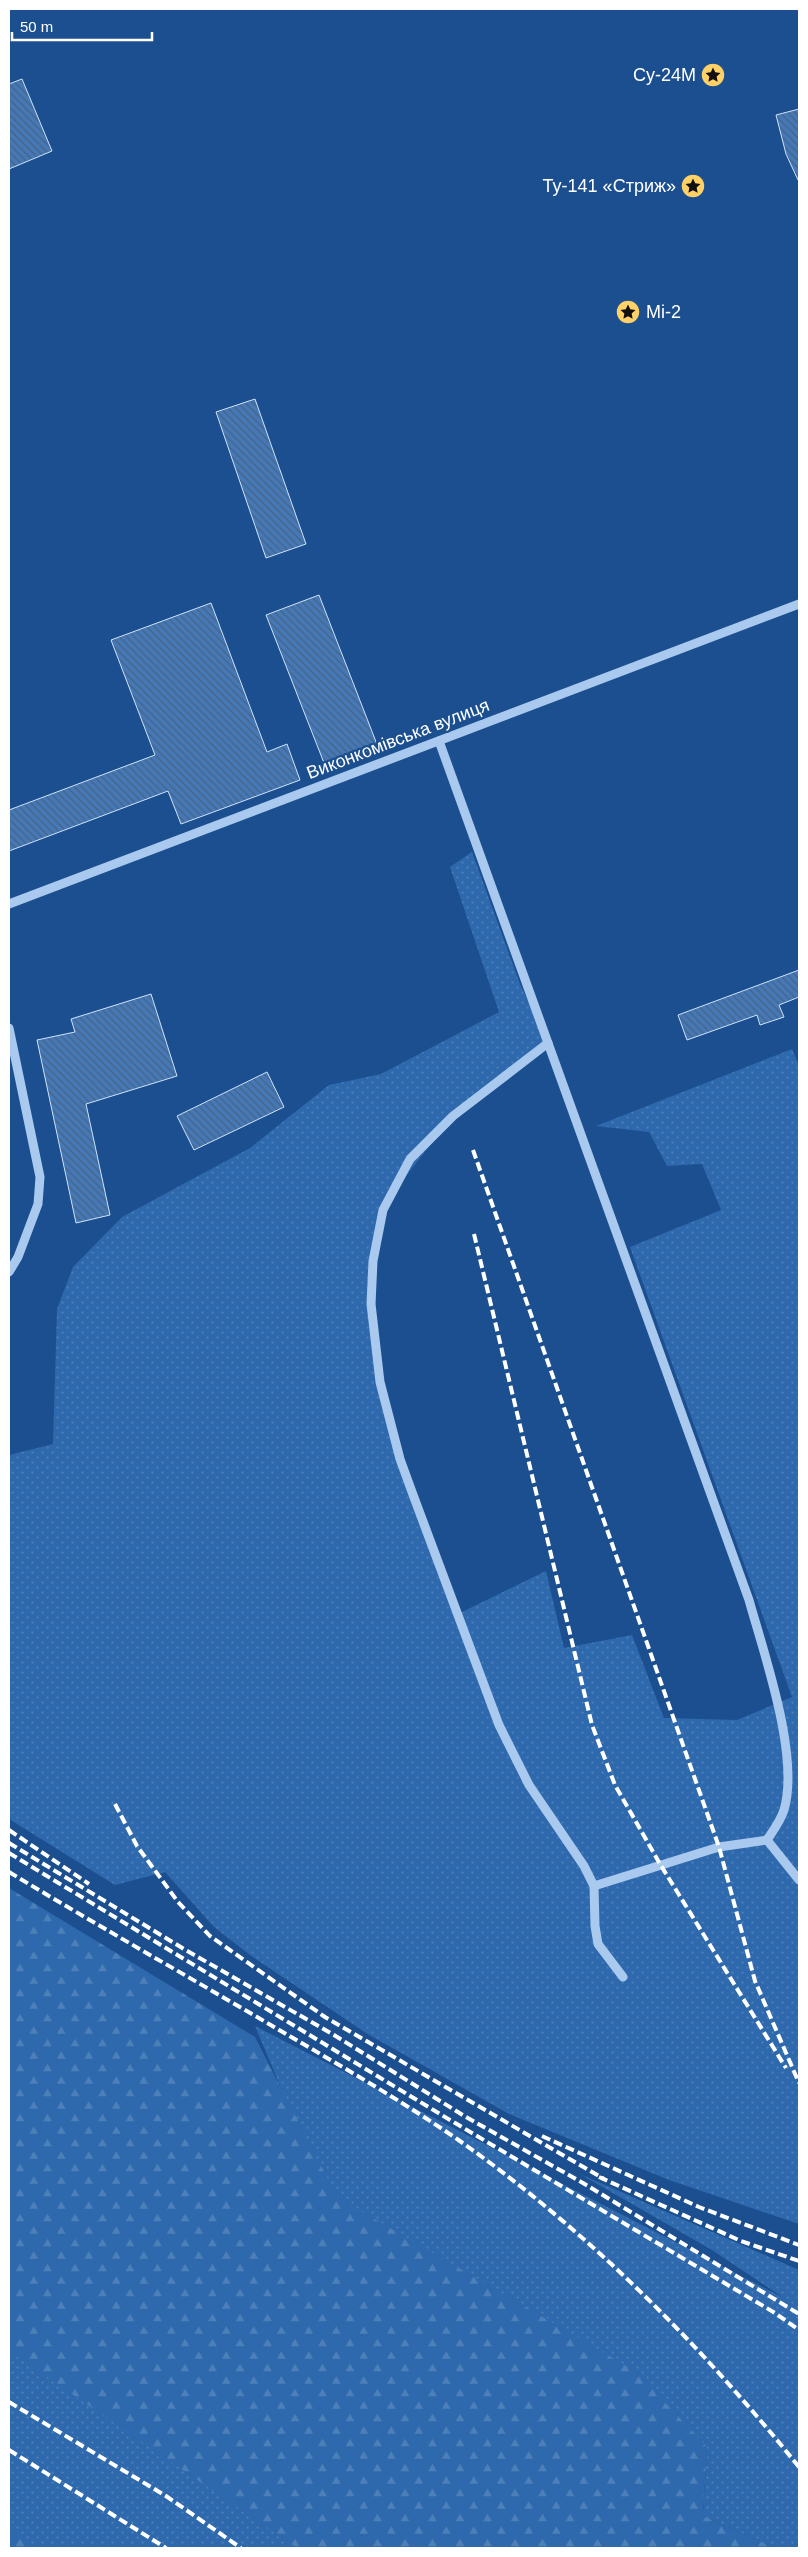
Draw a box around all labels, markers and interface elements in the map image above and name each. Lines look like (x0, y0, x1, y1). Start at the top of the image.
scale bar (12, 10, 152, 42)
text: 50 m (20, 18, 53, 35)
place icon: Су-24М (700, 62, 726, 88)
place label: Су-24М (633, 65, 696, 85)
place icon: Ту-141 «Стриж» (680, 173, 706, 199)
place label: Ту-141 «Стриж» (543, 176, 676, 196)
place icon: Мі-2 (615, 299, 641, 325)
place label: Мі-2 (646, 302, 681, 322)
street label: Виконкомівська вулиця (304, 695, 492, 783)

